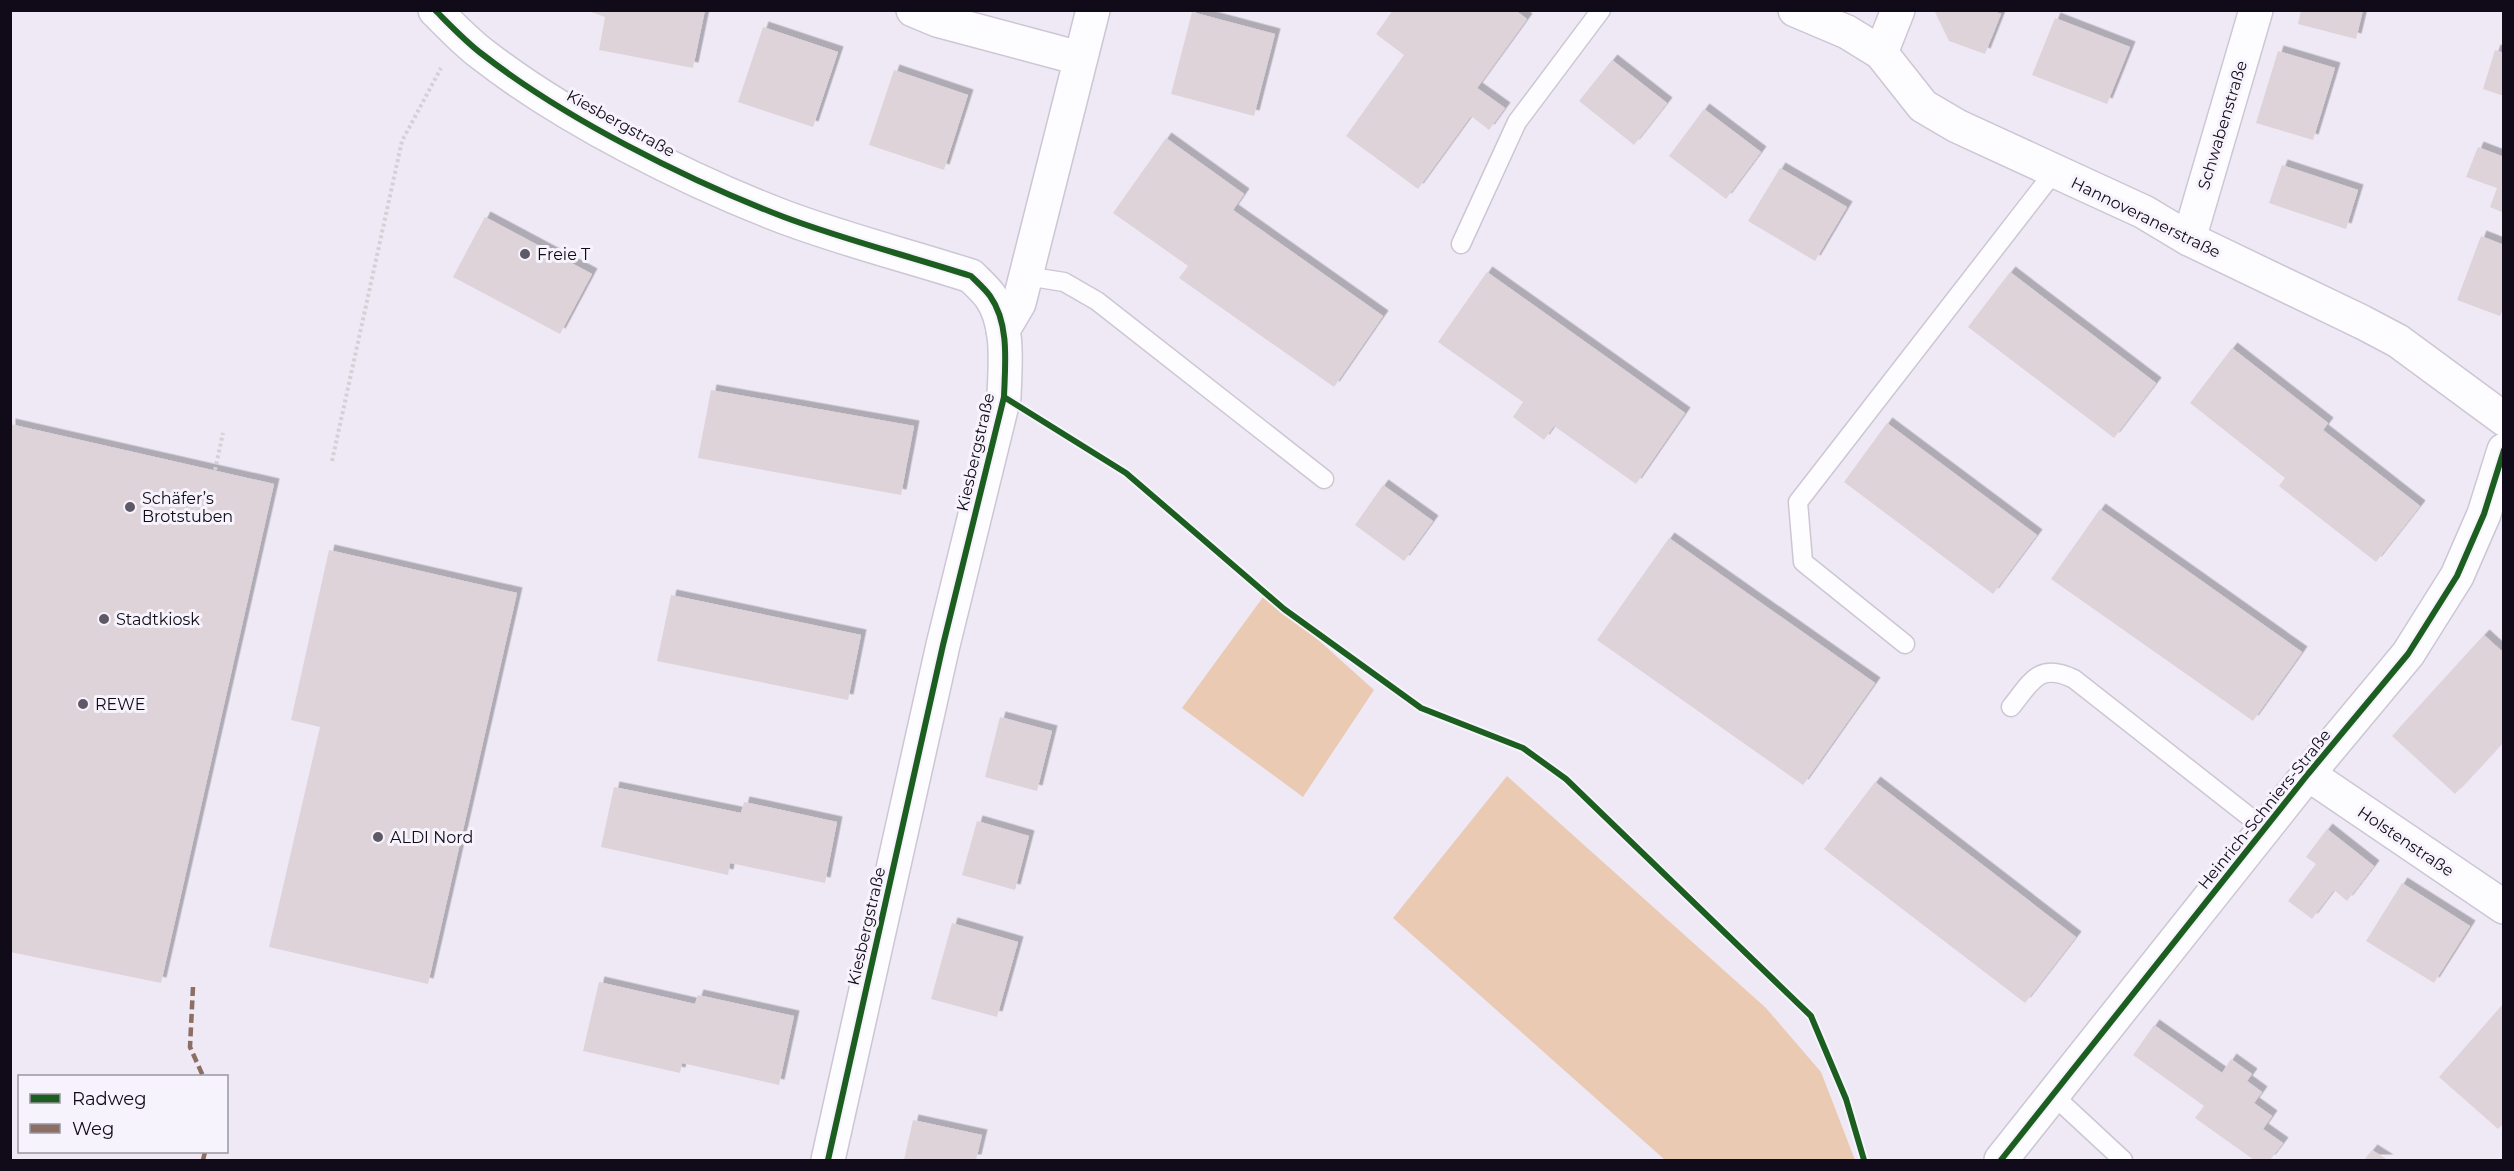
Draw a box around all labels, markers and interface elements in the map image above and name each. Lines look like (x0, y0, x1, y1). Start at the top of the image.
street label: Schwabenstraße (2194, 58, 2251, 192)
street label: Kiesbergstraße (563, 86, 678, 161)
street label: Hannoveranerstraße (2068, 173, 2224, 262)
place label: Freie T (537, 245, 591, 264)
marker: Freie T (518, 247, 532, 261)
street label: Kiesbergstraße (953, 391, 998, 513)
place label: Schäfer’s Brotstuben (142, 489, 233, 526)
marker: Schäfer’s Brotstuben (123, 500, 137, 514)
place label: Stadtkiosk (116, 610, 200, 629)
marker: Stadtkiosk (97, 612, 111, 626)
place label: REWE (95, 695, 145, 714)
marker: REWE (76, 697, 90, 711)
street label: Heinrich-Schniers-Straße (2194, 726, 2335, 893)
street label: Holstenstraße (2354, 802, 2457, 881)
place label: ALDI Nord (390, 828, 473, 847)
marker: ALDI Nord (371, 830, 385, 844)
street label: Kiesbergstraße (844, 865, 889, 987)
legend (18, 1075, 228, 1153)
text: Radweg (72, 1088, 147, 1110)
text: Weg (72, 1118, 114, 1140)

